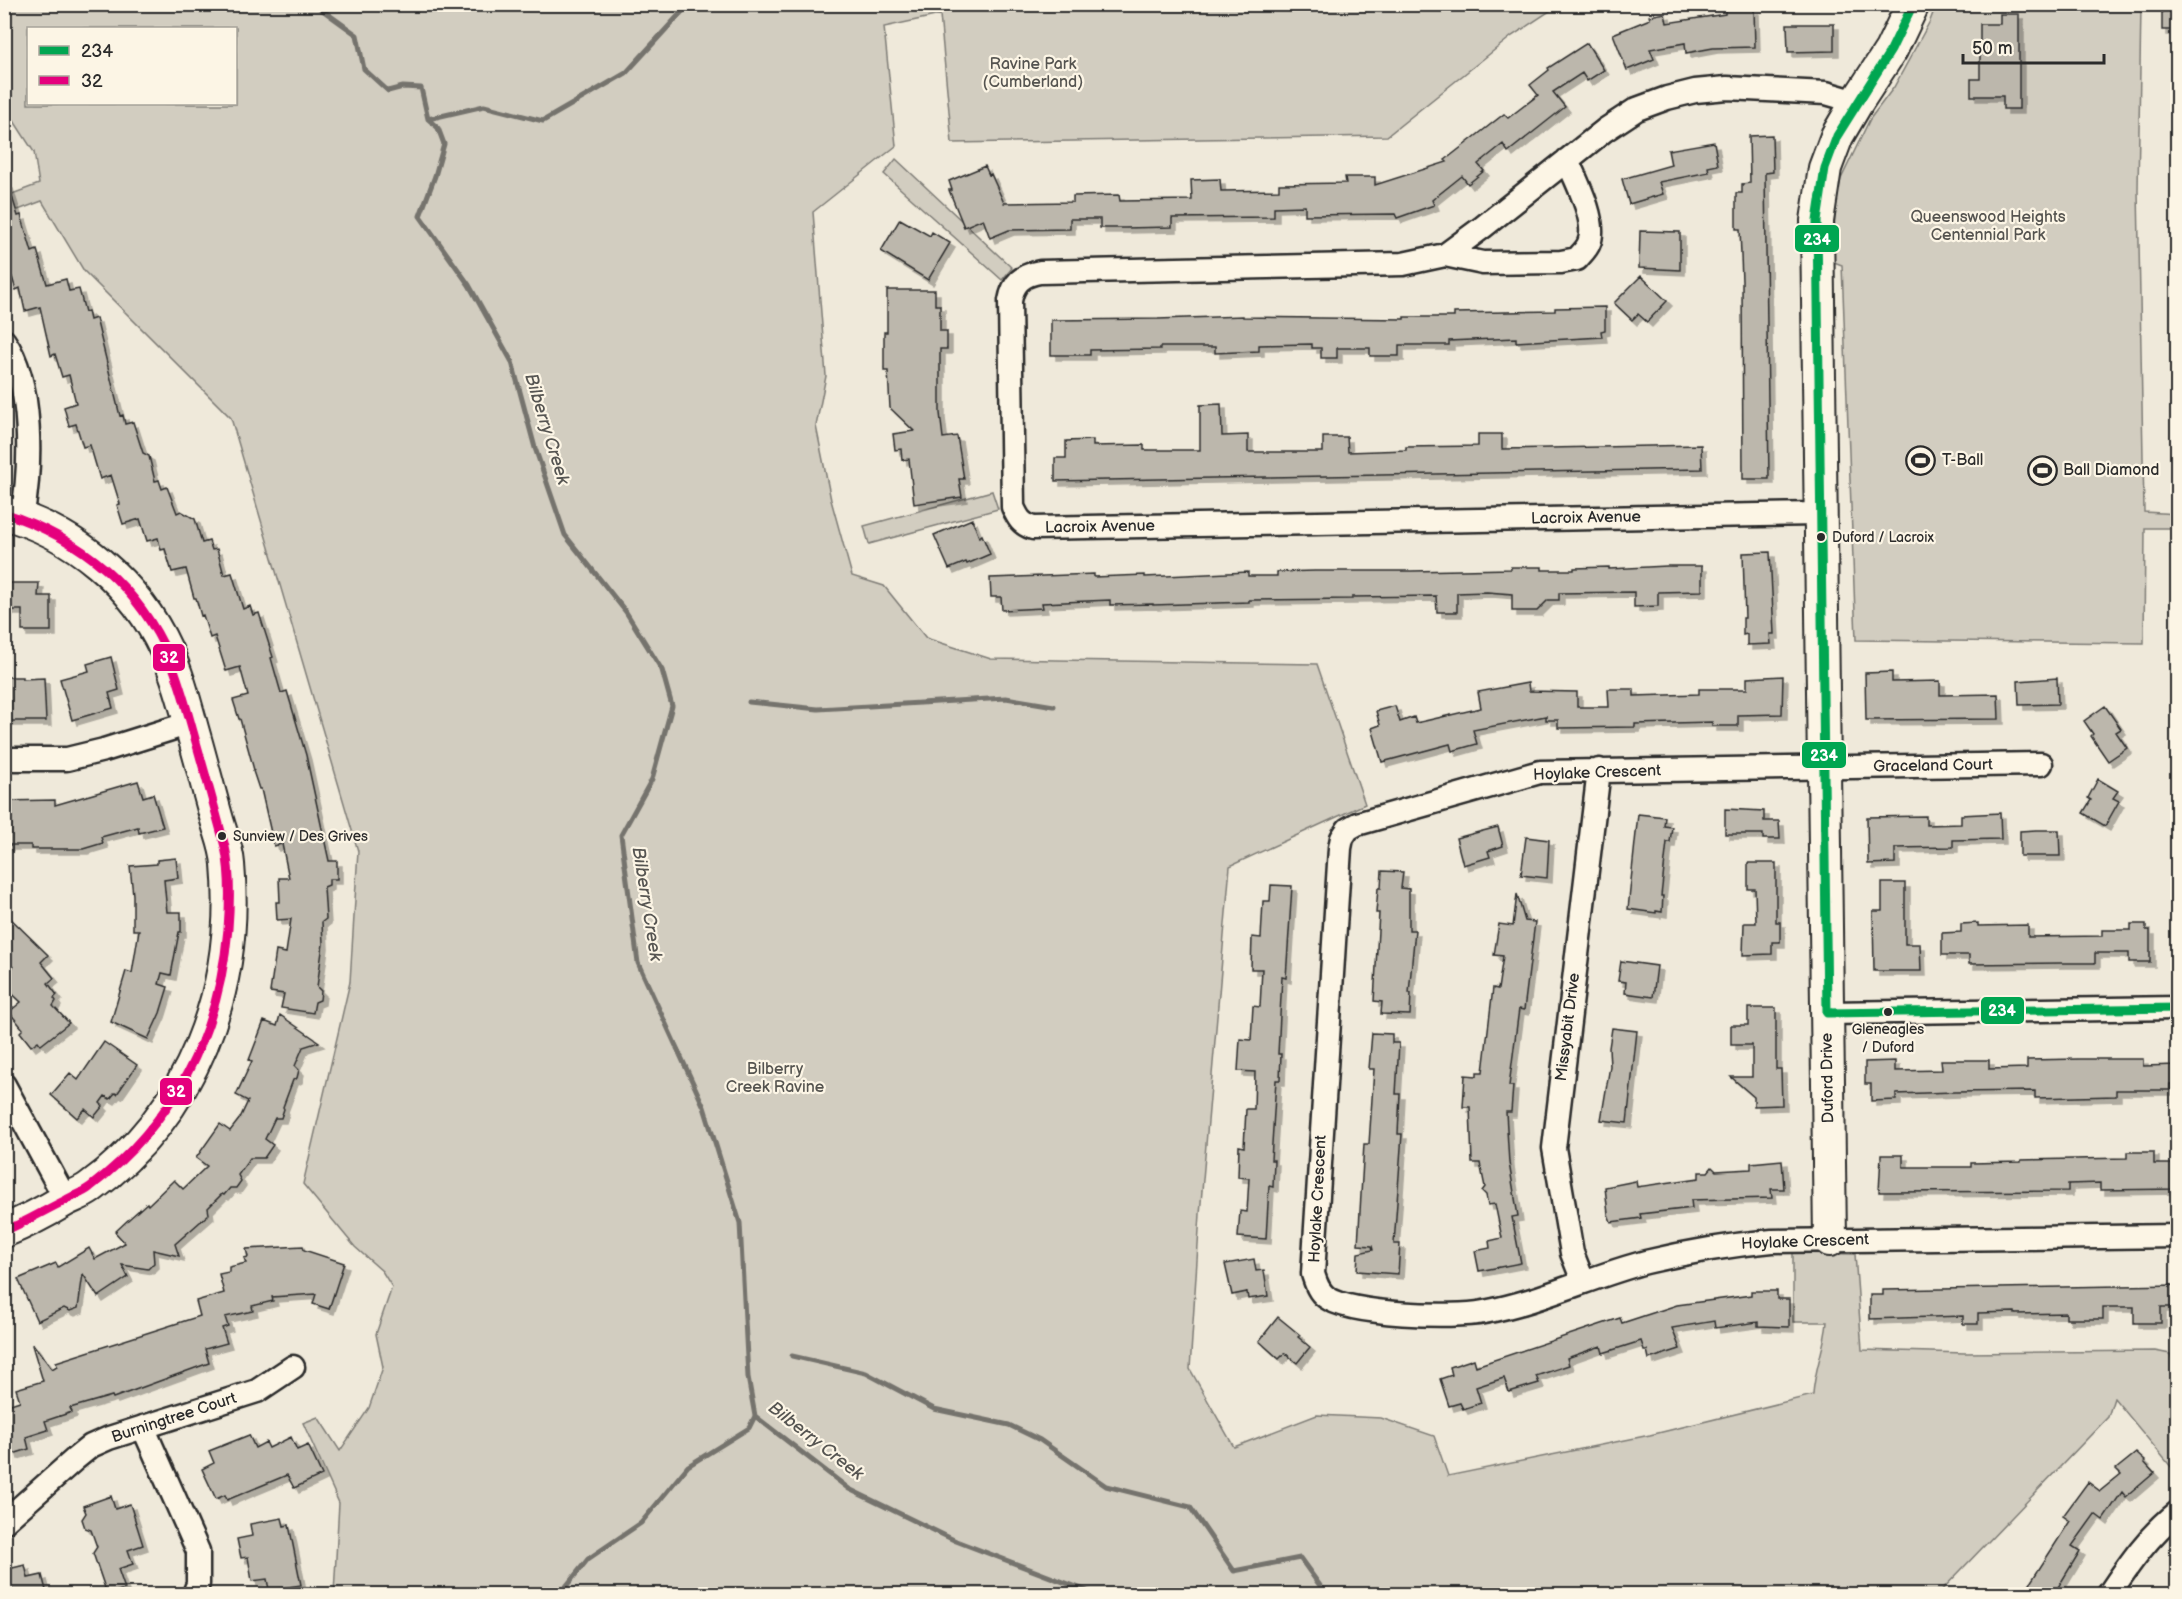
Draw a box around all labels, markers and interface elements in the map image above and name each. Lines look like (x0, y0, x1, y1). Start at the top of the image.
legend (27, 27, 237, 105)
scale bar (1963, 27, 2104, 65)
text: 50 m (1972, 38, 2013, 59)
text: 234 (81, 41, 113, 62)
park label: Ravine Park (Cumberland) (983, 55, 1083, 92)
text: 32 (81, 71, 103, 92)
park label: Queenswood Heights Centennial Park (1910, 208, 2066, 245)
line badge: 234 (1794, 224, 1840, 253)
text: 234 (1803, 231, 1832, 250)
water label: Bilberry Creek (520, 371, 574, 488)
sports icon: T-Ball (1905, 444, 1937, 476)
place label: T-Ball (1942, 451, 1983, 470)
sports icon: Ball Diamond (2026, 454, 2058, 486)
place label: Ball Diamond (2063, 461, 2159, 480)
street label: Lacroix Avenue (1531, 508, 1642, 528)
street label: Lacroix Avenue (1045, 517, 1156, 537)
place label: Duford / Lacroix (1832, 529, 1934, 546)
marker: Duford / Lacroix (1815, 531, 1827, 543)
line badge: 32 (152, 643, 186, 672)
text: 32 (160, 649, 179, 668)
line badge: 234 (1801, 741, 1847, 769)
text: 234 (1810, 747, 1839, 766)
street label: Graceland Court (1873, 755, 1993, 777)
street label: Hoylake Crescent (1533, 761, 1661, 785)
place label: Sunview / Des Grives (233, 828, 368, 845)
marker: Sunview / Des Grives (216, 830, 228, 842)
water label: Bilberry Creek (628, 845, 667, 964)
street label: Missyabit Drive (1552, 971, 1584, 1082)
line badge: 234 (1980, 996, 2025, 1025)
text: 234 (1988, 1002, 2017, 1021)
marker: Gleneagles / Duford (1882, 1006, 1894, 1018)
place label: Gleneagles / Duford (1852, 1021, 1924, 1056)
street label: Duford Drive (1818, 1032, 1838, 1123)
park label: Bilberry Creek Ravine (726, 1060, 825, 1097)
line badge: 32 (159, 1077, 193, 1106)
text: 32 (167, 1083, 186, 1102)
street label: Hoylake Crescent (1305, 1135, 1331, 1263)
street label: Hoylake Crescent (1741, 1230, 1869, 1254)
street label: Burningtree Court (109, 1389, 239, 1447)
water label: Bilberry Creek (764, 1397, 869, 1485)

